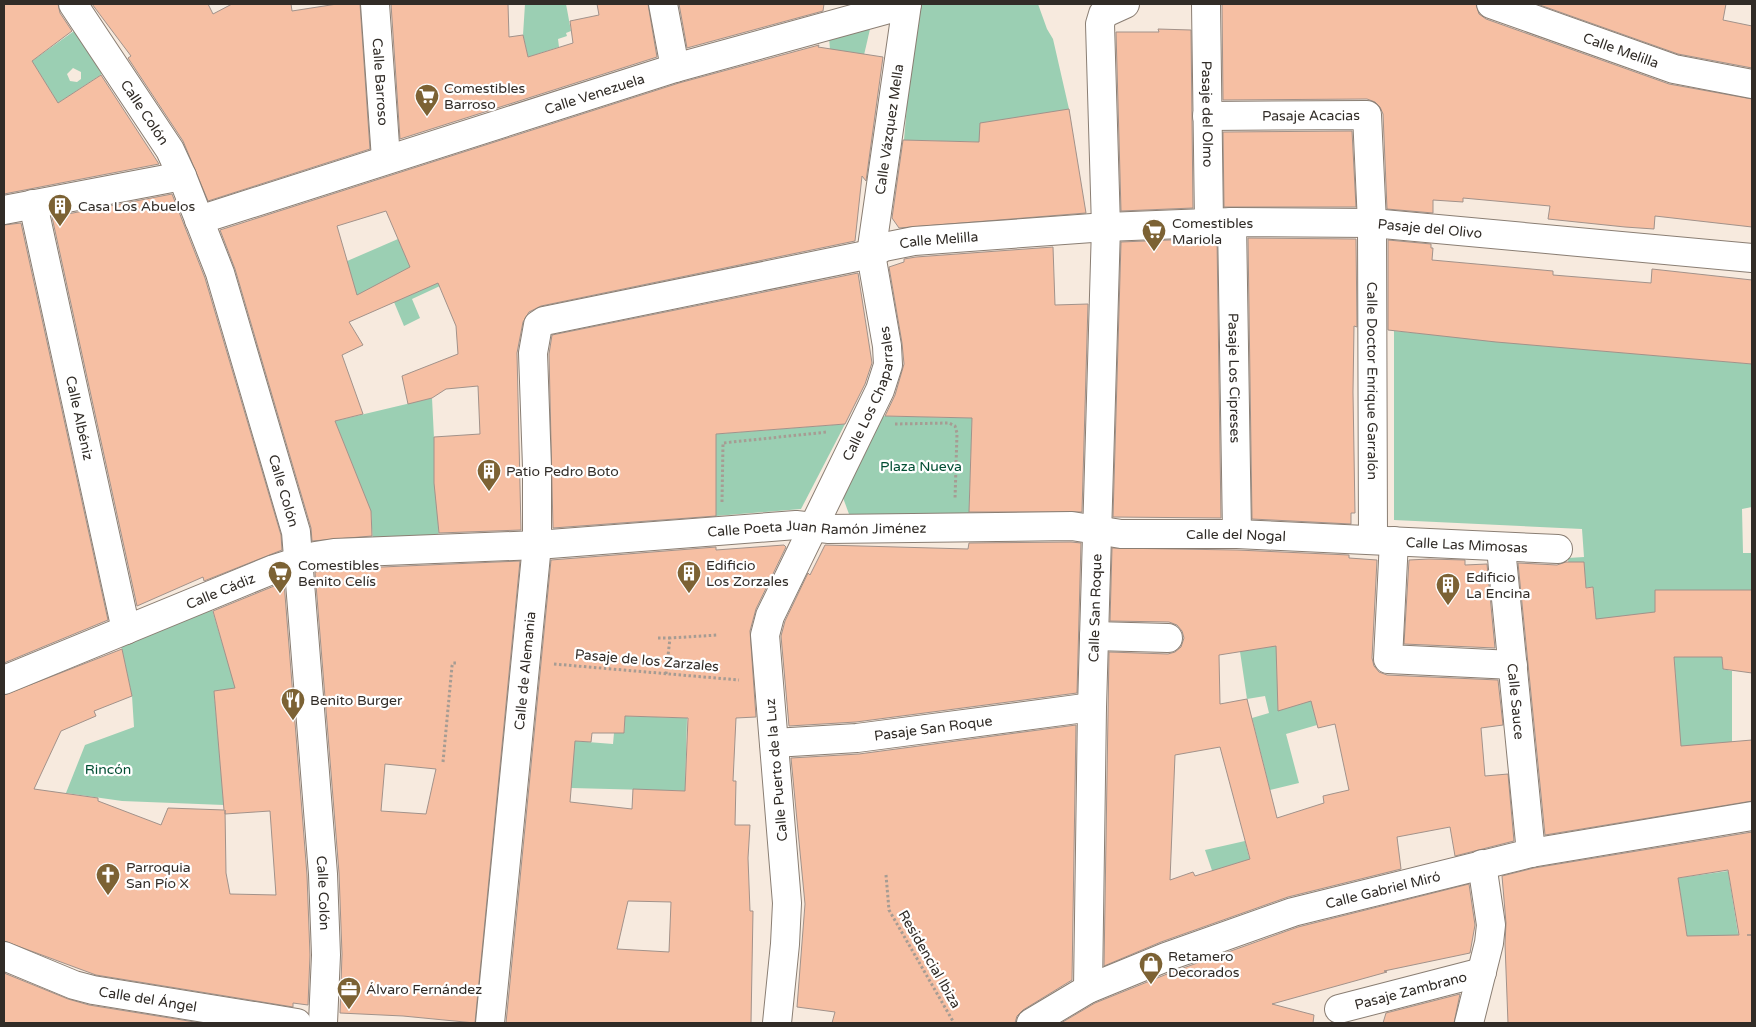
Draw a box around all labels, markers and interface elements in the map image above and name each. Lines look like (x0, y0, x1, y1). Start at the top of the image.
street label: Calle Melilla (1581, 29, 1661, 72)
street label: Calle Barroso (368, 37, 392, 126)
street label: Pasaje del Olmo (1198, 61, 1216, 167)
street label: Calle Vázquez Mella (872, 63, 907, 196)
street label: Calle Venezuela (542, 70, 647, 118)
street label: Calle Colón (117, 77, 172, 148)
place label: Comestibles Barroso (444, 80, 526, 113)
supermarket icon: Comestibles Barroso (414, 83, 440, 117)
street label: Pasaje Acacias (1262, 107, 1360, 125)
building icon: Casa Los Abuelos (47, 193, 73, 227)
place label: Casa Los Abuelos (78, 198, 195, 215)
place label: Comestibles Mariola (1172, 215, 1254, 248)
street label: Pasaje del Olivo (1377, 216, 1483, 242)
supermarket icon: Comestibles Mariola (1141, 218, 1167, 252)
street label: Calle Melilla (898, 228, 979, 253)
street label: Calle Doctor Enrique Garralón (1363, 282, 1381, 480)
street label: Pasaje Los Cipreses (1224, 313, 1244, 443)
street label: Calle Los Chaparrales (839, 325, 897, 464)
street label: Calle Albéniz (62, 374, 97, 462)
street label: Calle Colón (265, 453, 302, 529)
building icon: Patio Pedro Boto (476, 458, 502, 492)
park label: Plaza Nueva (880, 458, 962, 475)
place label: Patio Pedro Boto (506, 463, 619, 480)
street label: Calle Poeta Juan Ramón Jiménez (707, 517, 927, 541)
street label: Calle del Nogal (1186, 526, 1286, 545)
street label: Calle Las Mimosas (1405, 534, 1528, 557)
street label: Calle San Roque (1085, 553, 1105, 663)
place label: Comestibles Benito Celís (298, 557, 380, 590)
place label: Edificio Los Zorzales (706, 557, 789, 590)
supermarket icon: Comestibles Benito Celís (267, 560, 293, 594)
building icon: Edificio Los Zorzales (676, 560, 702, 594)
place label: Edificio La Encina (1466, 569, 1530, 602)
street label: Calle Cádiz (184, 570, 258, 613)
building icon: Edificio La Encina (1435, 572, 1461, 606)
street label: Calle de Alemania (511, 611, 539, 731)
street label: Pasaje de los Zarzales (574, 646, 720, 675)
street label: Calle Sauce (1503, 662, 1528, 740)
restaurant icon: Benito Burger (280, 687, 306, 721)
place label: Benito Burger (310, 692, 403, 709)
street label: Calle Puerto de la Luz (762, 698, 791, 842)
street label: Pasaje San Roque (873, 712, 993, 745)
park label: Rincón (85, 761, 131, 778)
street label: Calle Colón (313, 855, 333, 931)
place label: Parroquia San Pío X (126, 859, 191, 892)
church icon: Parroquia San Pío X (95, 862, 121, 896)
street label: Calle Gabriel Miró (1324, 868, 1442, 913)
street label: Residencial Ibiza (895, 907, 965, 1011)
place label: Retamero Decorados (1168, 948, 1240, 981)
shop icon: Retamero Decorados (1138, 951, 1164, 985)
street label: Pasaje Zambrano (1353, 968, 1469, 1014)
office icon: Álvaro Fernández (336, 976, 362, 1010)
place label: Álvaro Fernández (366, 981, 482, 998)
street label: Calle del Ángel (97, 983, 198, 1016)

